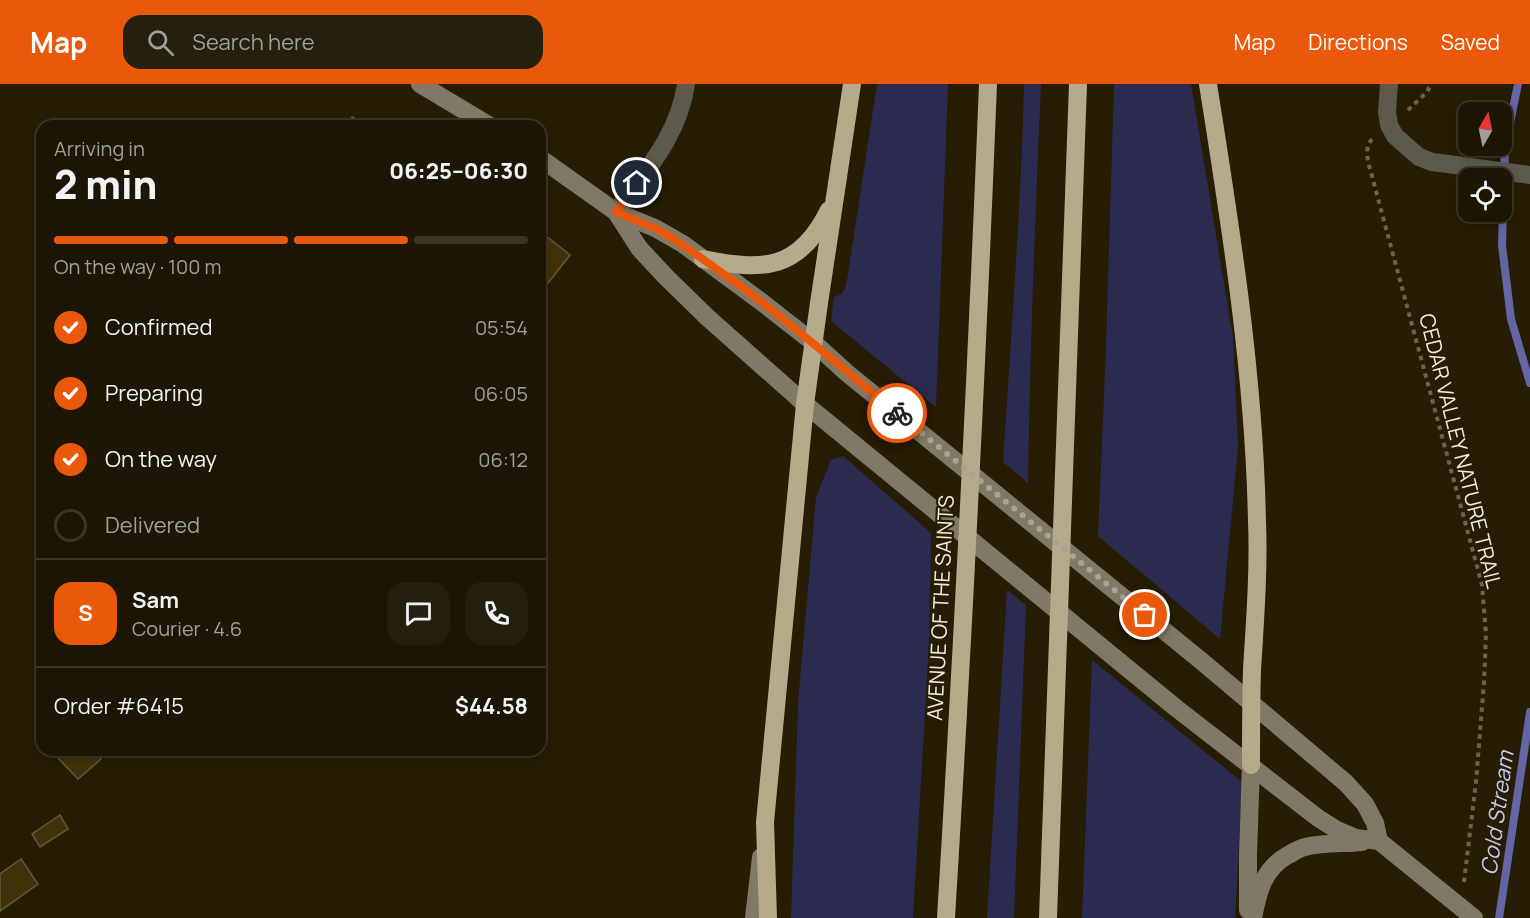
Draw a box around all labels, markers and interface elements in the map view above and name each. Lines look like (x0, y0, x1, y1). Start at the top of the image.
search box (123, 15, 543, 69)
text: Map (30, 23, 87, 61)
icon: search (144, 26, 177, 59)
text: Search here (192, 27, 315, 57)
text: Map (1234, 28, 1275, 56)
text: Directions (1308, 28, 1408, 56)
text: Saved (1441, 28, 1500, 56)
north arrow (1458, 102, 1512, 156)
map controls (1458, 102, 1512, 222)
text: Arriving in (54, 135, 145, 162)
text: 06:25–06:30 (389, 156, 528, 186)
text: 2 min (54, 157, 157, 211)
pin (611, 157, 662, 208)
icon: home (620, 166, 653, 199)
button: locate (1458, 168, 1512, 222)
text: On the way · 100 m (54, 253, 221, 280)
street label: CEDAR VALLEY NATURE TRAIL (1413, 310, 1509, 591)
icon: check (54, 311, 87, 344)
text: Confirmed (105, 312, 213, 342)
text: 05:54 (475, 314, 528, 341)
icon: check (54, 377, 87, 410)
text: Preparing (105, 378, 203, 408)
text: 06:05 (474, 380, 528, 407)
courier (867, 383, 927, 443)
icon: bike (881, 397, 914, 430)
icon: check (54, 443, 87, 476)
text: On the way (105, 444, 217, 474)
text: 06:12 (478, 446, 528, 473)
street label: AVENUE OF THE SAINTS (920, 494, 960, 721)
text: Delivered (105, 510, 200, 540)
button: chat (387, 582, 450, 645)
button: phone (465, 582, 528, 645)
text: Sam (132, 585, 179, 615)
pin (1119, 589, 1170, 640)
text: S (78, 598, 93, 628)
icon: bag (1128, 598, 1161, 631)
text: Courier · 4.6 (132, 615, 242, 642)
text: Order #6415 (54, 691, 184, 721)
text: $44.58 (455, 691, 528, 721)
water label: Cold Stream (1473, 748, 1521, 877)

